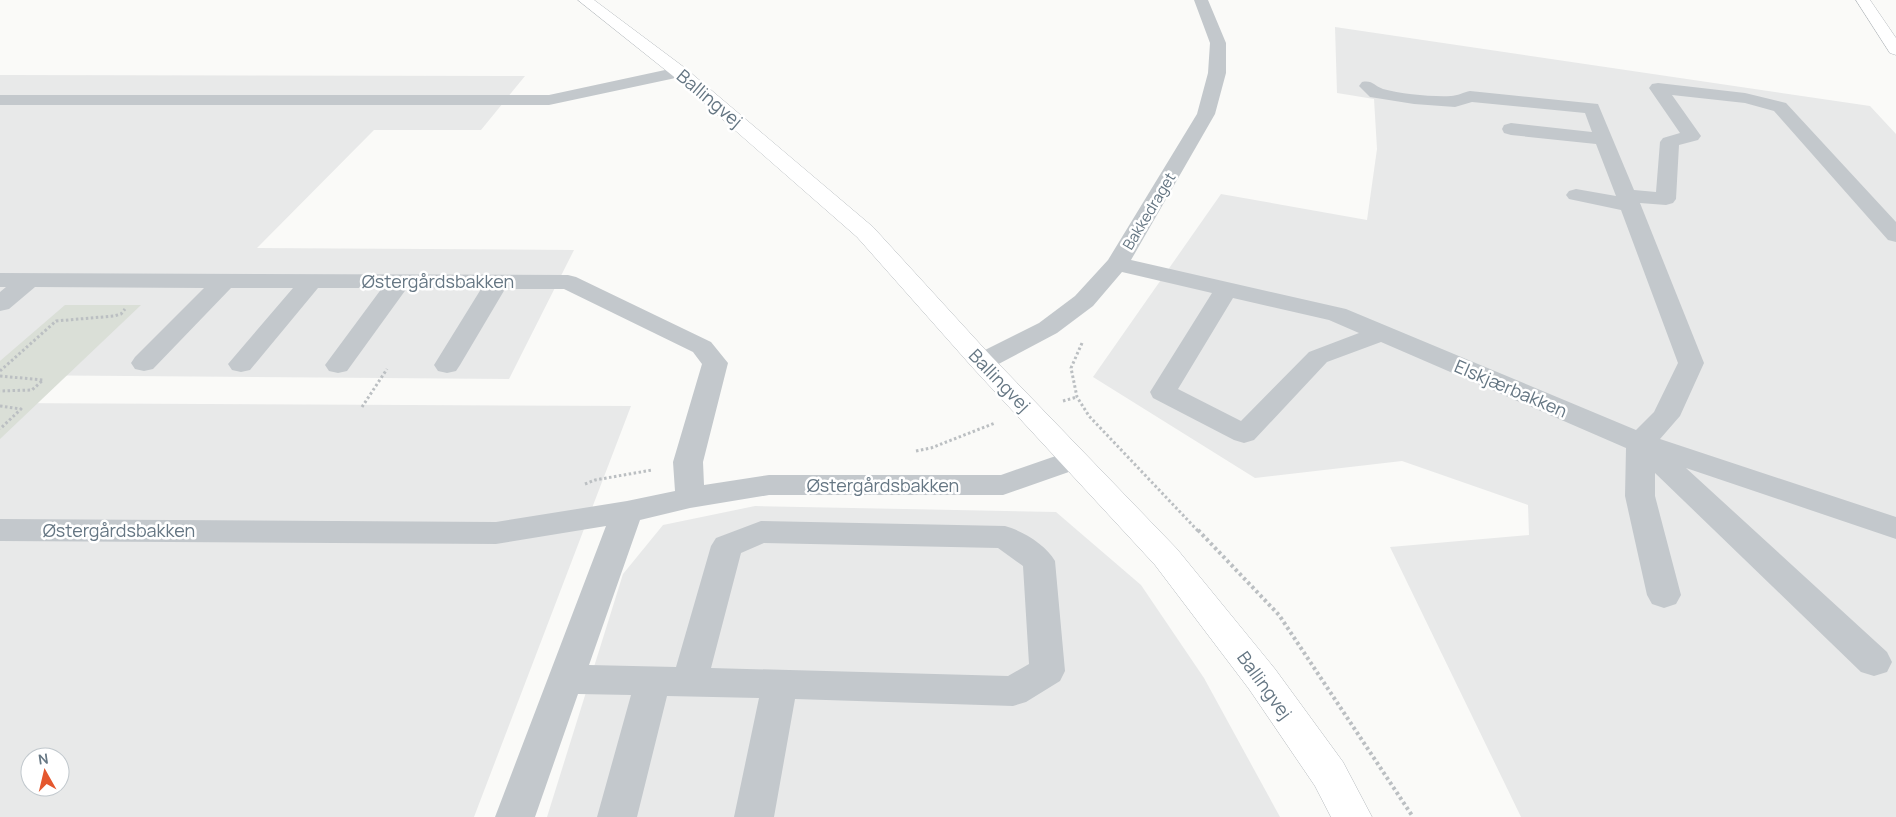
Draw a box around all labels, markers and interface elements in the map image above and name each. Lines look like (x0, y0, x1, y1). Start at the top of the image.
street label: Ballingvej (672, 63, 748, 133)
street label: Bakkedraget (1118, 168, 1180, 254)
street label: Østergårdsbakken (362, 269, 514, 293)
street label: Ballingvej (964, 343, 1036, 417)
street label: Elskjærbakken (1451, 353, 1571, 423)
street label: Østergårdsbakken (807, 473, 959, 497)
street label: Østergårdsbakken (43, 518, 195, 542)
street label: Ballingvej (1232, 646, 1298, 724)
north arrow (20, 747, 70, 797)
text: N (37, 749, 49, 769)

